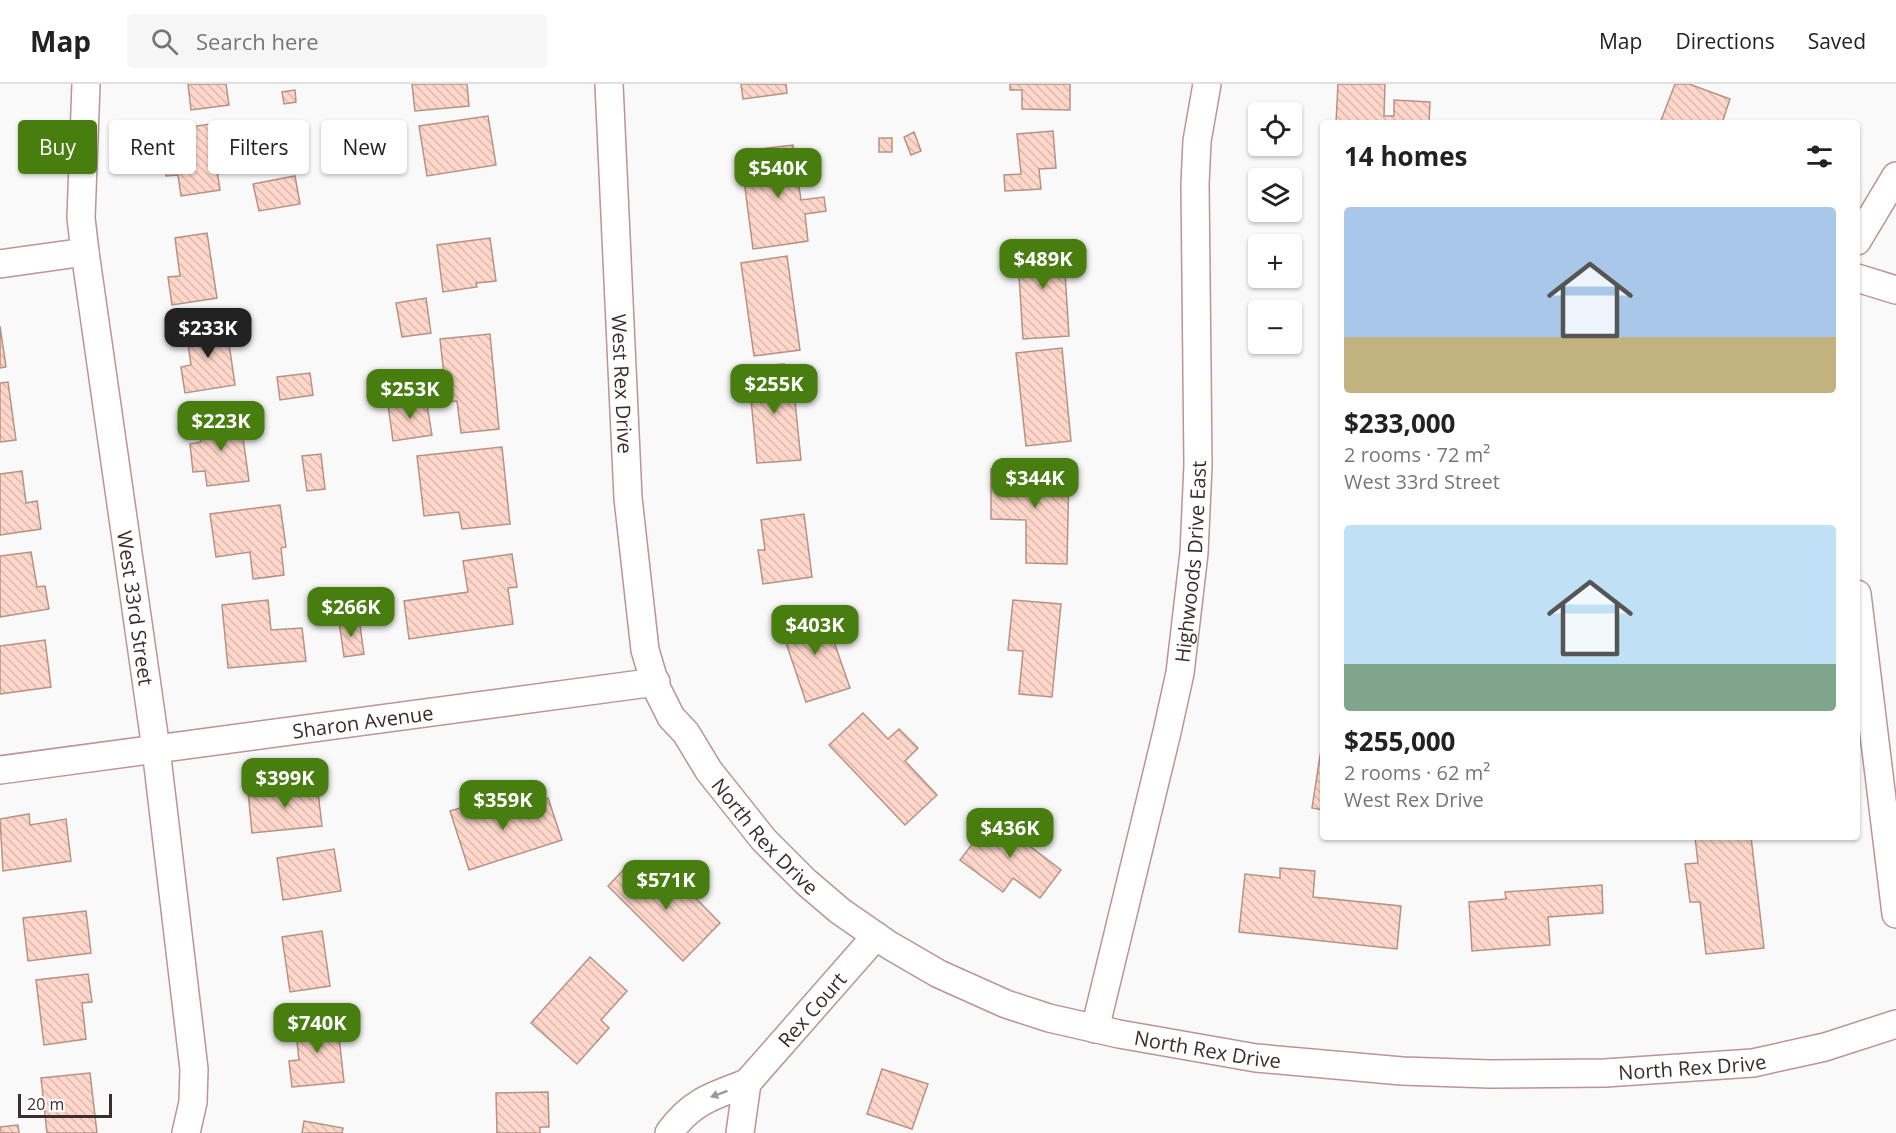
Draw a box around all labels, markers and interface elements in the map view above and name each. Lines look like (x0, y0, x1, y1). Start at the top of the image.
search box (127, 14, 547, 68)
text: Map (30, 22, 91, 60)
icon: search (148, 25, 181, 58)
text: Search here (196, 26, 319, 56)
text: Map (1599, 27, 1642, 55)
text: Directions (1675, 27, 1775, 55)
text: Saved (1808, 27, 1866, 55)
map controls (1248, 102, 1302, 354)
button: locate (1248, 102, 1302, 156)
chip: Buy (18, 120, 97, 174)
chip: Rent (109, 120, 196, 174)
chip: Filters (208, 120, 309, 174)
chip: New (321, 120, 407, 174)
text: 14 homes (1344, 138, 1468, 174)
icon: filters (1803, 140, 1836, 173)
pin: $540K (736, 148, 820, 199)
text: $540K (748, 154, 808, 181)
button: layers (1248, 168, 1302, 222)
button: + (1248, 234, 1302, 288)
pin: $489K (1001, 239, 1085, 290)
text: $489K (1013, 245, 1073, 272)
icon: home (1536, 246, 1644, 354)
button: − (1248, 300, 1302, 354)
pin: $233K (166, 308, 250, 359)
street label: West Rex Drive (606, 313, 639, 454)
text: $233K (178, 314, 238, 341)
pin: $255K (732, 364, 816, 415)
pin: $253K (368, 369, 452, 420)
text: $255K (744, 370, 804, 397)
text: $253K (380, 375, 440, 402)
pin: $223K (179, 401, 263, 452)
text: $233,000 (1344, 405, 1455, 441)
text: $223K (191, 407, 251, 434)
text: 2 rooms · 72 m² (1344, 441, 1490, 468)
pin: $344K (993, 458, 1077, 509)
street label: Highwoods Drive East (1168, 460, 1212, 664)
text: $344K (1005, 464, 1065, 491)
text: West 33rd Street (1344, 468, 1500, 495)
street label: West 33rd Street (111, 529, 160, 687)
icon: home (1536, 564, 1644, 672)
pin: $266K (309, 587, 393, 638)
text: $266K (321, 593, 381, 620)
pin: $403K (773, 605, 857, 656)
text: $403K (785, 611, 845, 638)
street label: Sharon Avenue (291, 699, 435, 744)
text: $255,000 (1344, 723, 1455, 759)
pin: $399K (243, 758, 327, 809)
text: 2 rooms · 62 m² (1344, 759, 1490, 786)
text: $399K (255, 764, 315, 791)
street label: North Rex Drive (706, 772, 824, 900)
pin: $359K (461, 780, 545, 831)
text: $359K (473, 786, 533, 813)
text: West Rex Drive (1344, 786, 1484, 813)
pin: $436K (968, 808, 1052, 859)
text: $436K (980, 814, 1040, 841)
pin: $571K (624, 860, 708, 911)
text: $571K (636, 866, 696, 893)
street label: Rex Court (771, 966, 852, 1053)
pin: $740K (275, 1003, 359, 1054)
text: $740K (287, 1009, 347, 1036)
street label: North Rex Drive (1132, 1023, 1282, 1074)
street label: North Rex Drive (1617, 1047, 1769, 1086)
one-way arrow (710, 1089, 728, 1099)
scale bar (18, 1091, 112, 1118)
text: 20 m (27, 1093, 64, 1115)

